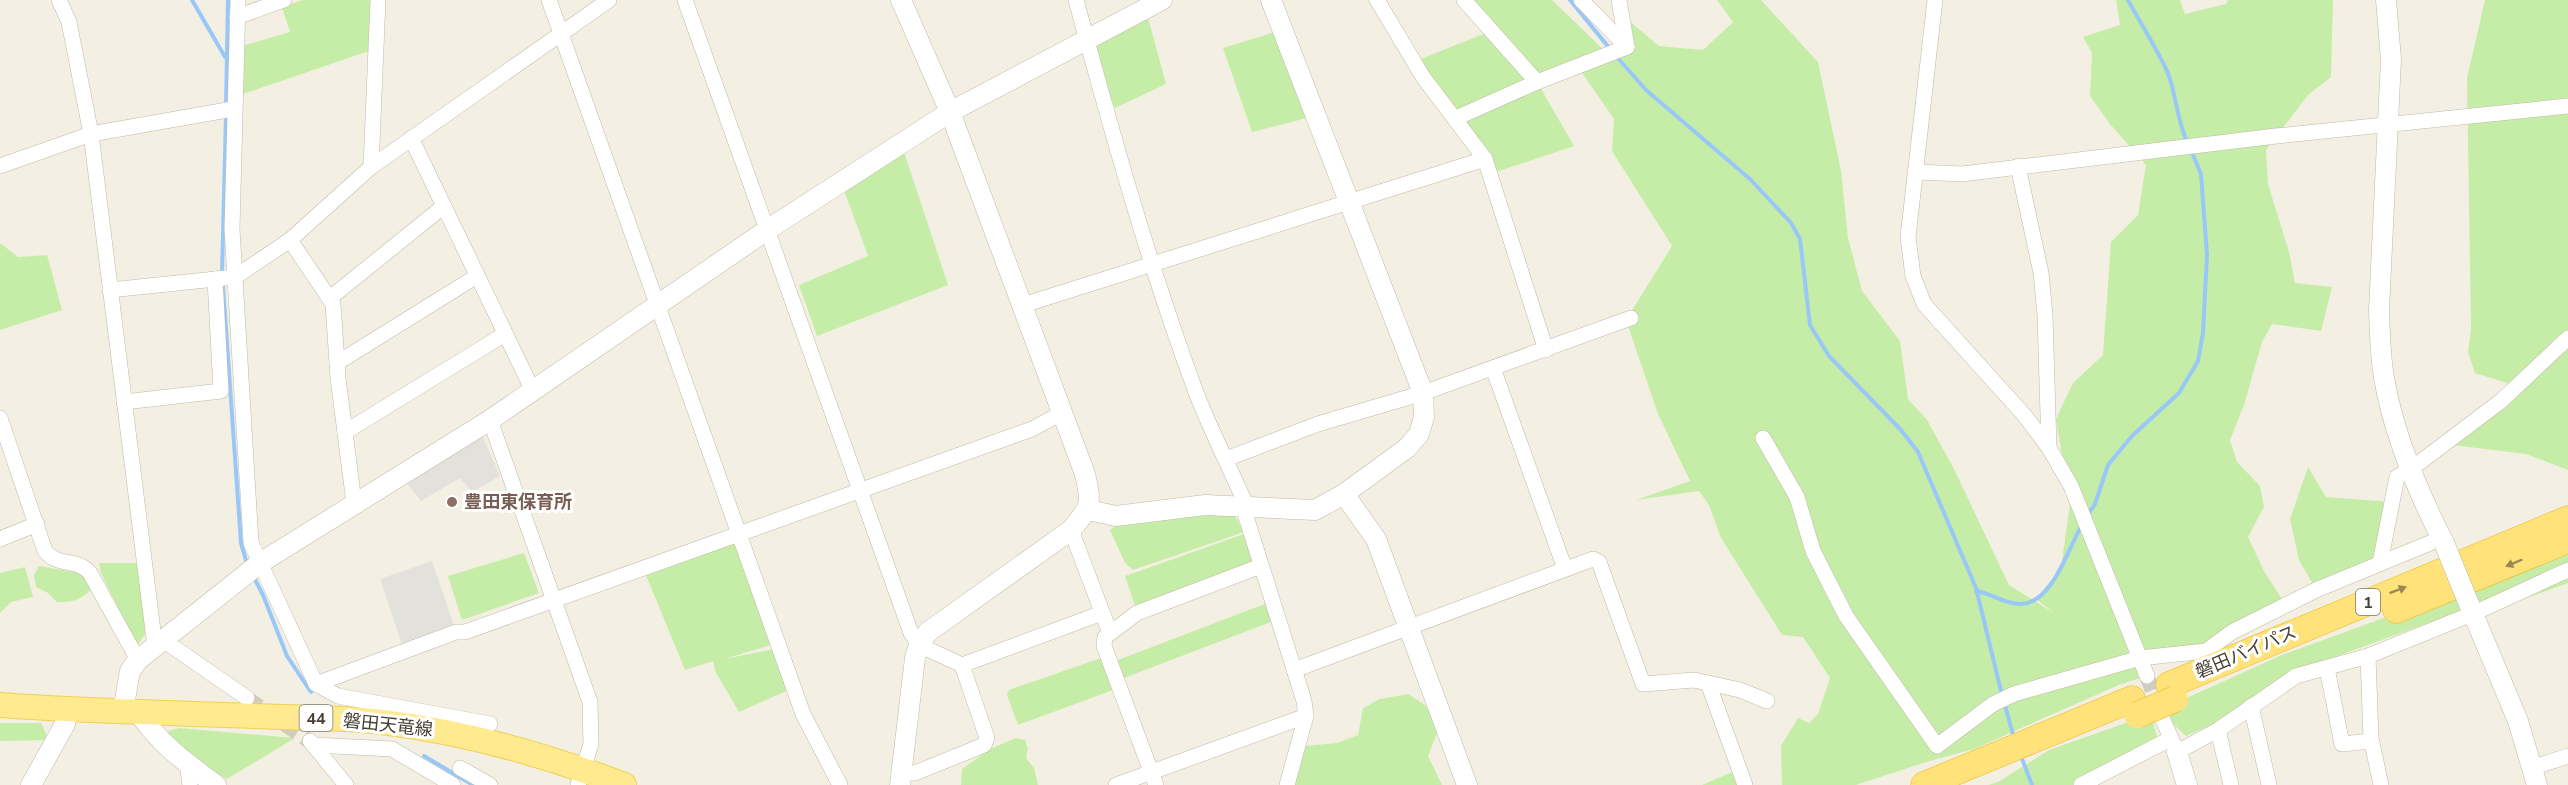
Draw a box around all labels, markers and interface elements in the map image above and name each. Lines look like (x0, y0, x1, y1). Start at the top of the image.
place label: 豊田東保育所 (464, 490, 572, 514)
marker: 豊田東保育所 (445, 495, 459, 509)
one-way arrow (2505, 558, 2523, 568)
one-way arrow (2389, 585, 2407, 595)
road number: 1 (2356, 589, 2380, 615)
street label: 磐田バイパス (2192, 620, 2300, 684)
road number: 44 (300, 705, 332, 731)
street label: 磐田天竜線 (342, 708, 434, 742)

